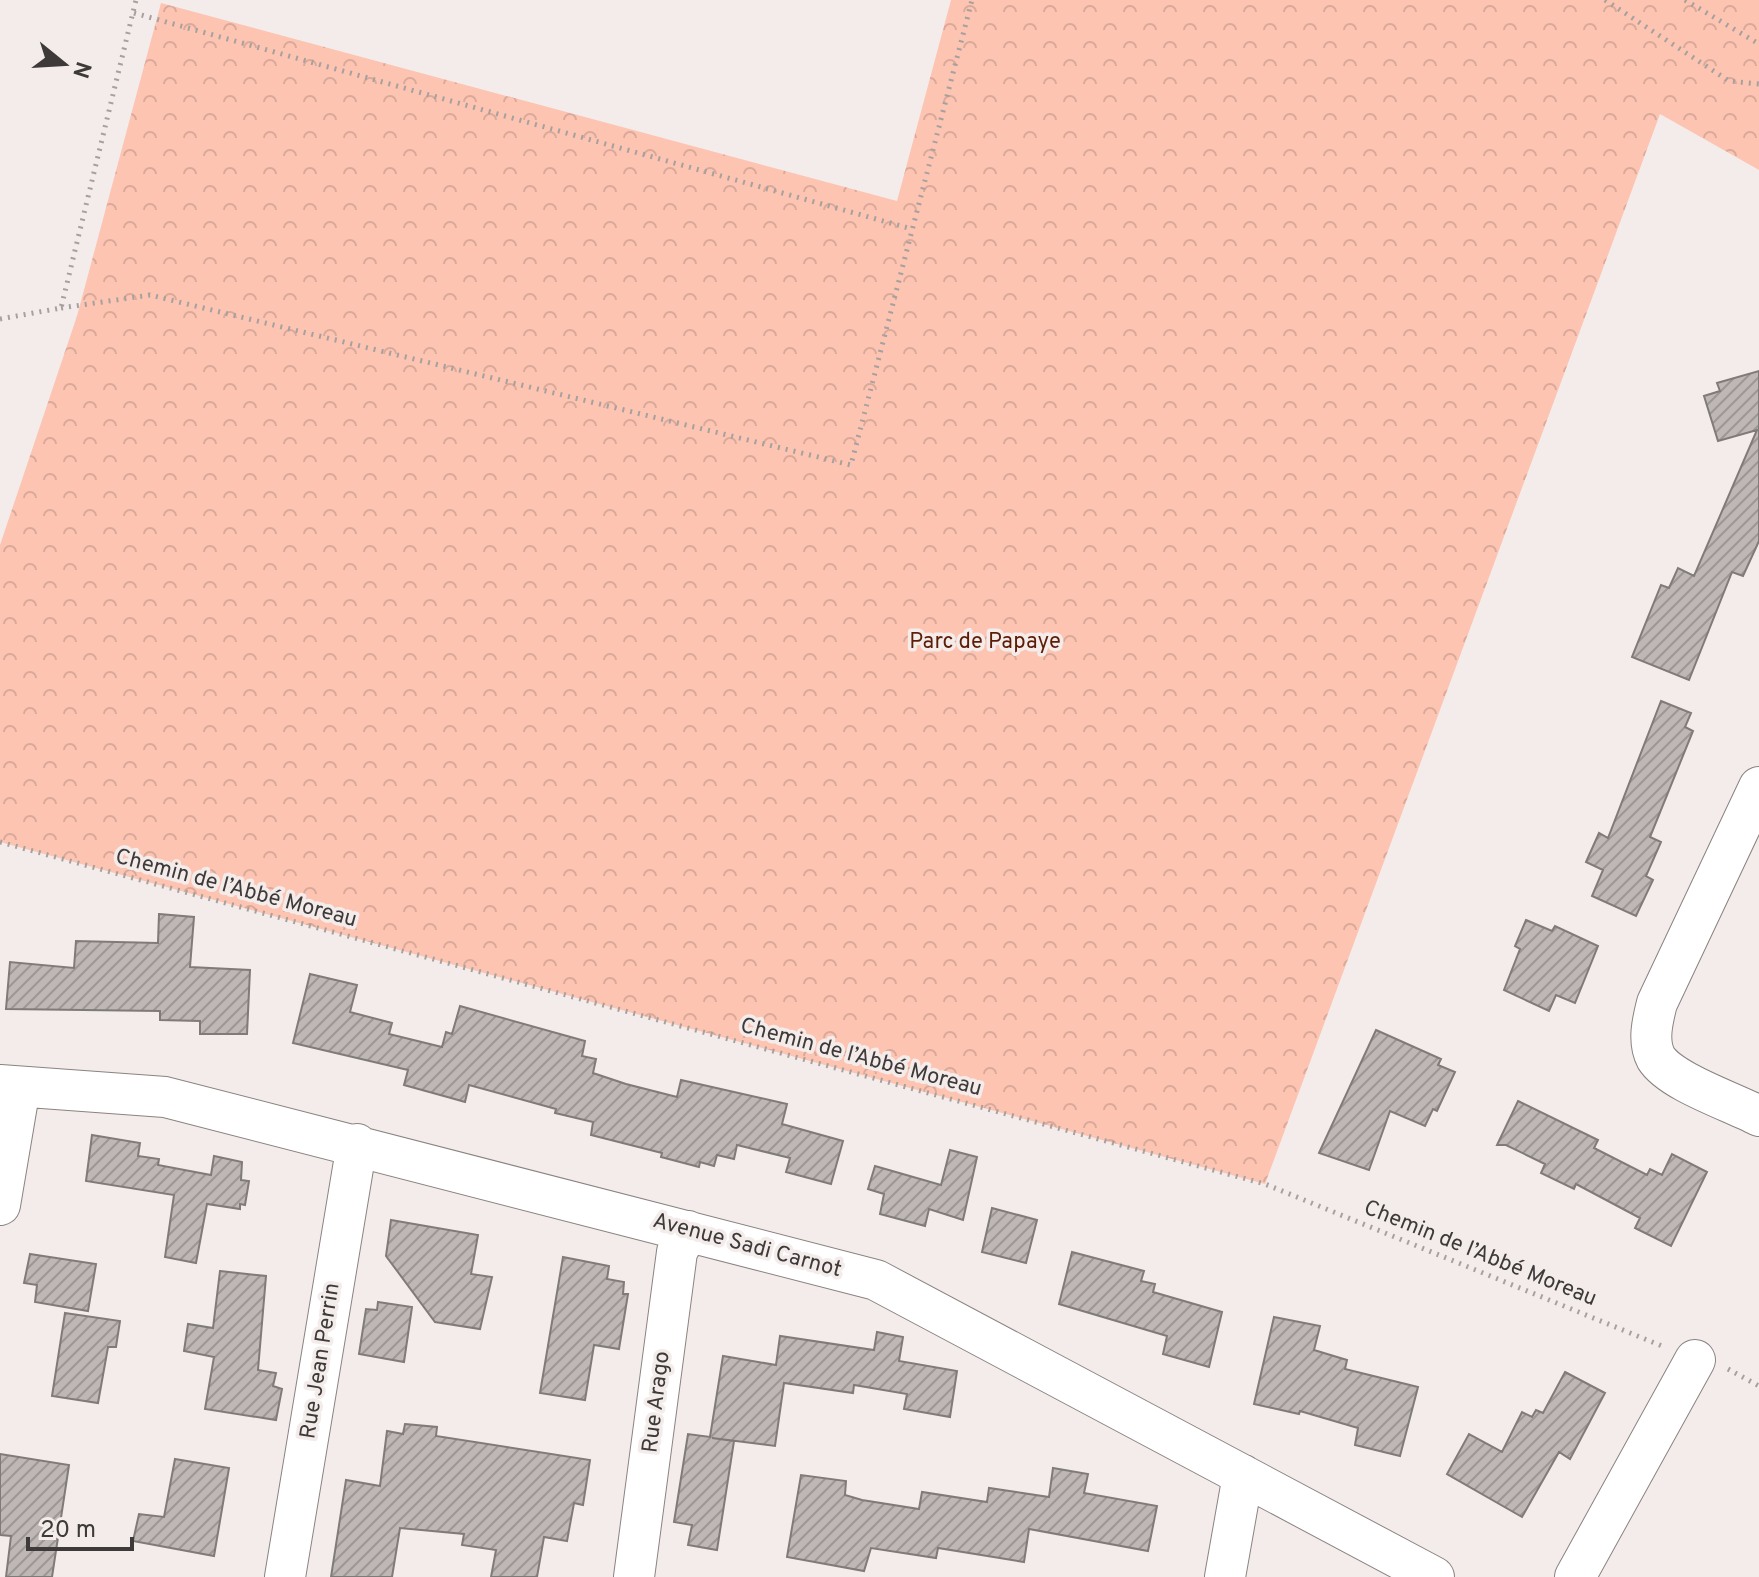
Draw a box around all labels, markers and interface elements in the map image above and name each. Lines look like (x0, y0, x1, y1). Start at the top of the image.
north arrow (24, 24, 104, 104)
text: N (65, 58, 96, 81)
park label: Parc de Papaye (909, 629, 1061, 656)
street label: Chemin de l’Abbé Moreau (112, 844, 360, 934)
street label: Chemin de l’Abbé Moreau (737, 1013, 985, 1103)
street label: Chemin de l’Abbé Moreau (1360, 1195, 1600, 1313)
street label: Avenue Sadi Carnot (650, 1208, 844, 1284)
street label: Rue Jean Perrin (295, 1281, 347, 1441)
street label: Rue Arago (637, 1350, 677, 1454)
scale bar (28, 1501, 132, 1551)
text: 20 m (40, 1516, 96, 1546)

